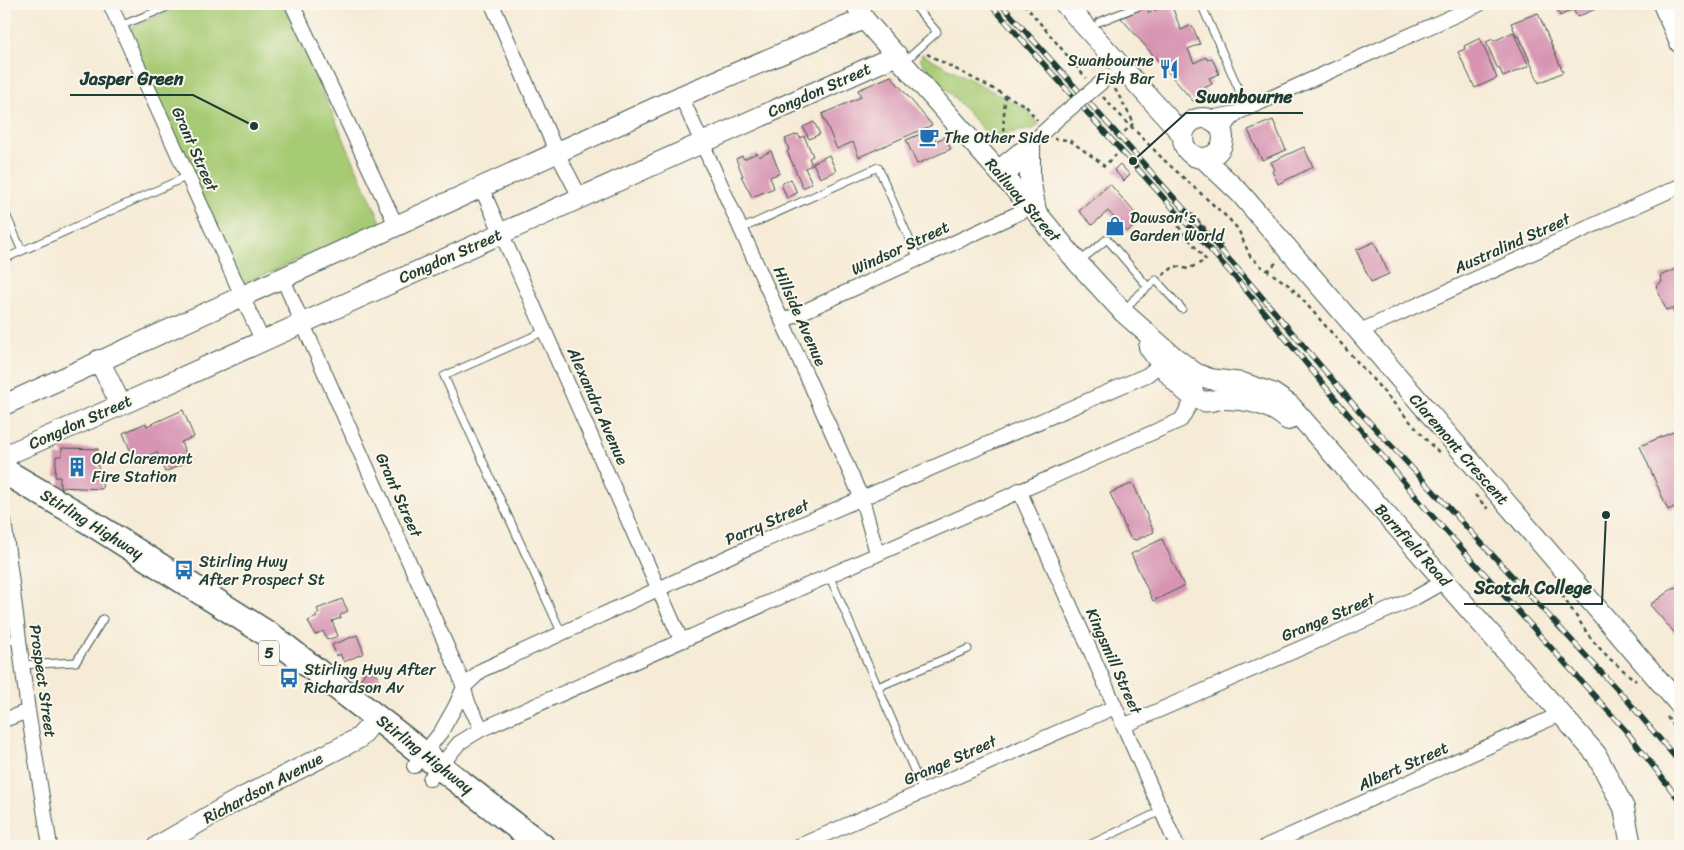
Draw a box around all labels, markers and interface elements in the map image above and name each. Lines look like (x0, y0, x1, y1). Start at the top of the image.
place label: Swanbourne Fish Bar (1068, 46, 1155, 93)
street label: Congdon Street (763, 54, 875, 126)
restaurant icon: Swanbourne Fish Bar (1158, 58, 1180, 80)
callout: Jasper Green (70, 62, 193, 95)
text: Jasper Green (80, 63, 184, 95)
callout: Swanbourne (1186, 80, 1303, 113)
text: Swanbourne (1194, 81, 1293, 113)
street label: Grant Street (163, 102, 227, 197)
place label: The Other Side (944, 123, 1049, 152)
cafe icon: The Other Side (918, 126, 940, 148)
street label: Railway Street (978, 151, 1069, 249)
place label: Dawson's Garden World (1130, 203, 1225, 250)
street label: Australind Street (1448, 204, 1575, 282)
street label: Windsor Street (846, 213, 954, 283)
shop icon: Dawson's Garden World (1104, 215, 1126, 237)
street label: Congdon Street (394, 220, 506, 292)
street label: Hillside Avenue (765, 261, 835, 371)
street label: Alexandra Avenue (559, 341, 637, 470)
street label: Congdon Street (24, 386, 136, 458)
street label: Claremont Crescent (1402, 386, 1516, 512)
place label: Old Claremont Fire Station (92, 444, 193, 491)
street label: Grant Street (367, 448, 431, 543)
building icon: Old Claremont Fire Station (66, 456, 88, 478)
street label: Stirling Highway (35, 481, 150, 568)
street label: Parry Street (720, 490, 814, 553)
street label: Barnfield Road (1367, 496, 1460, 595)
place label: Stirling Hwy After Prospect St (198, 547, 325, 594)
bus stop icon: Stirling Hwy After Prospect St (173, 559, 195, 581)
callout: Scotch College (1464, 571, 1602, 604)
text: Scotch College (1473, 572, 1593, 604)
street label: Grange Street (1276, 584, 1380, 650)
street label: Kingsmill Street (1078, 603, 1151, 719)
street label: Prospect Street (21, 622, 65, 740)
road number: 5 (259, 640, 279, 666)
place label: Stirling Hwy After Richardson Av (304, 655, 437, 702)
bus stop icon: Stirling Hwy After Richardson Av (278, 667, 300, 689)
street label: Stirling Highway (370, 706, 481, 802)
street label: Grange Street (899, 726, 1002, 794)
street label: Albert Street (1352, 733, 1453, 799)
street label: Richardson Avenue (198, 744, 329, 832)

